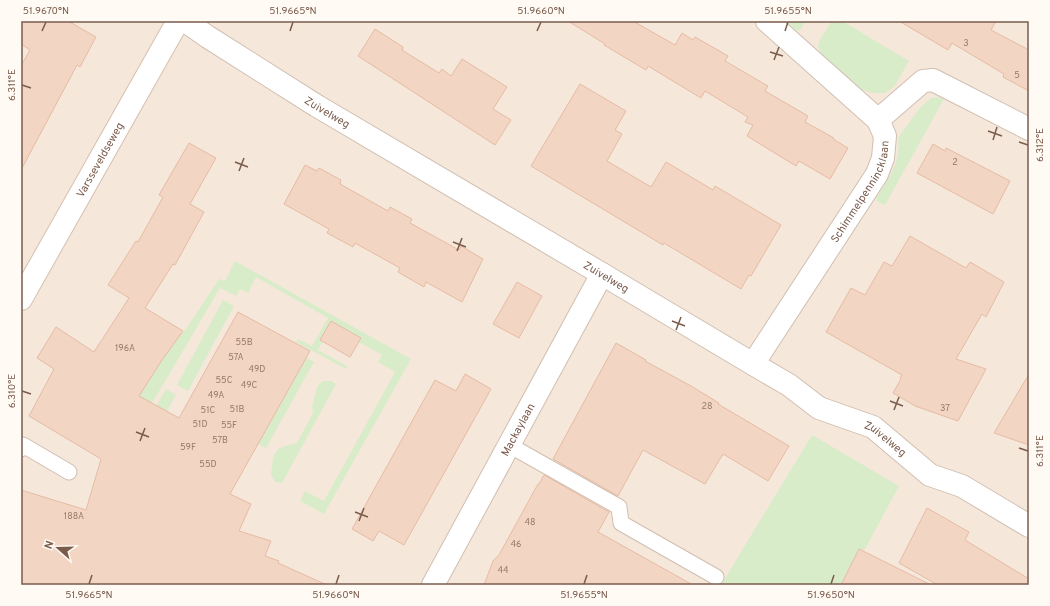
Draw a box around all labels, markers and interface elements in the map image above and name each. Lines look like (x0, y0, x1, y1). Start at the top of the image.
text: 51.9670°N (23, 5, 69, 18)
text: 51.9665°N (269, 5, 317, 18)
text: 51.9660°N (517, 5, 565, 18)
text: 51.9655°N (764, 5, 812, 18)
house number: 3 (963, 38, 969, 49)
text: 6.311°E (6, 69, 19, 101)
house number: 5 (1014, 70, 1020, 81)
street label: Zuivelweg (301, 94, 352, 132)
street label: Varsseveldseweg (74, 120, 127, 200)
text: 6.312°E (1034, 128, 1047, 162)
street label: Schimmelpennincklaan (828, 140, 893, 246)
house number: 2 (952, 157, 958, 168)
street label: Zuivelweg (581, 259, 631, 296)
house number: 55B (235, 337, 253, 348)
house number: 196A (115, 343, 135, 354)
house number: 57A (228, 352, 244, 363)
house number: 49D (249, 364, 265, 375)
text: 6.310°E (6, 374, 19, 408)
house number: 55C (215, 375, 233, 386)
house number: 49C (241, 380, 257, 391)
house number: 49A (208, 390, 224, 401)
street label: Mackaylaan (498, 401, 538, 459)
house number: 28 (701, 401, 713, 412)
house number: 37 (940, 403, 950, 414)
house number: 51B (230, 404, 244, 415)
house number: 51C (201, 405, 216, 416)
street label: Zuivelweg (862, 418, 909, 460)
house number: 51D (192, 419, 208, 430)
house number: 55F (221, 420, 237, 431)
house number: 57B (212, 435, 228, 446)
text: 6.311°E (1034, 435, 1047, 467)
house number: 59F (180, 442, 196, 453)
house number: 55D (199, 459, 217, 470)
house number: 188A (64, 511, 84, 522)
house number: 48 (524, 517, 536, 528)
north arrow (38, 528, 78, 568)
text: N (42, 539, 57, 551)
house number: 46 (511, 539, 521, 550)
house number: 44 (497, 565, 509, 576)
text: 51.9665°N (65, 589, 113, 602)
text: 51.9660°N (312, 589, 360, 602)
text: 51.9655°N (560, 589, 608, 602)
text: 51.9650°N (807, 589, 855, 602)

